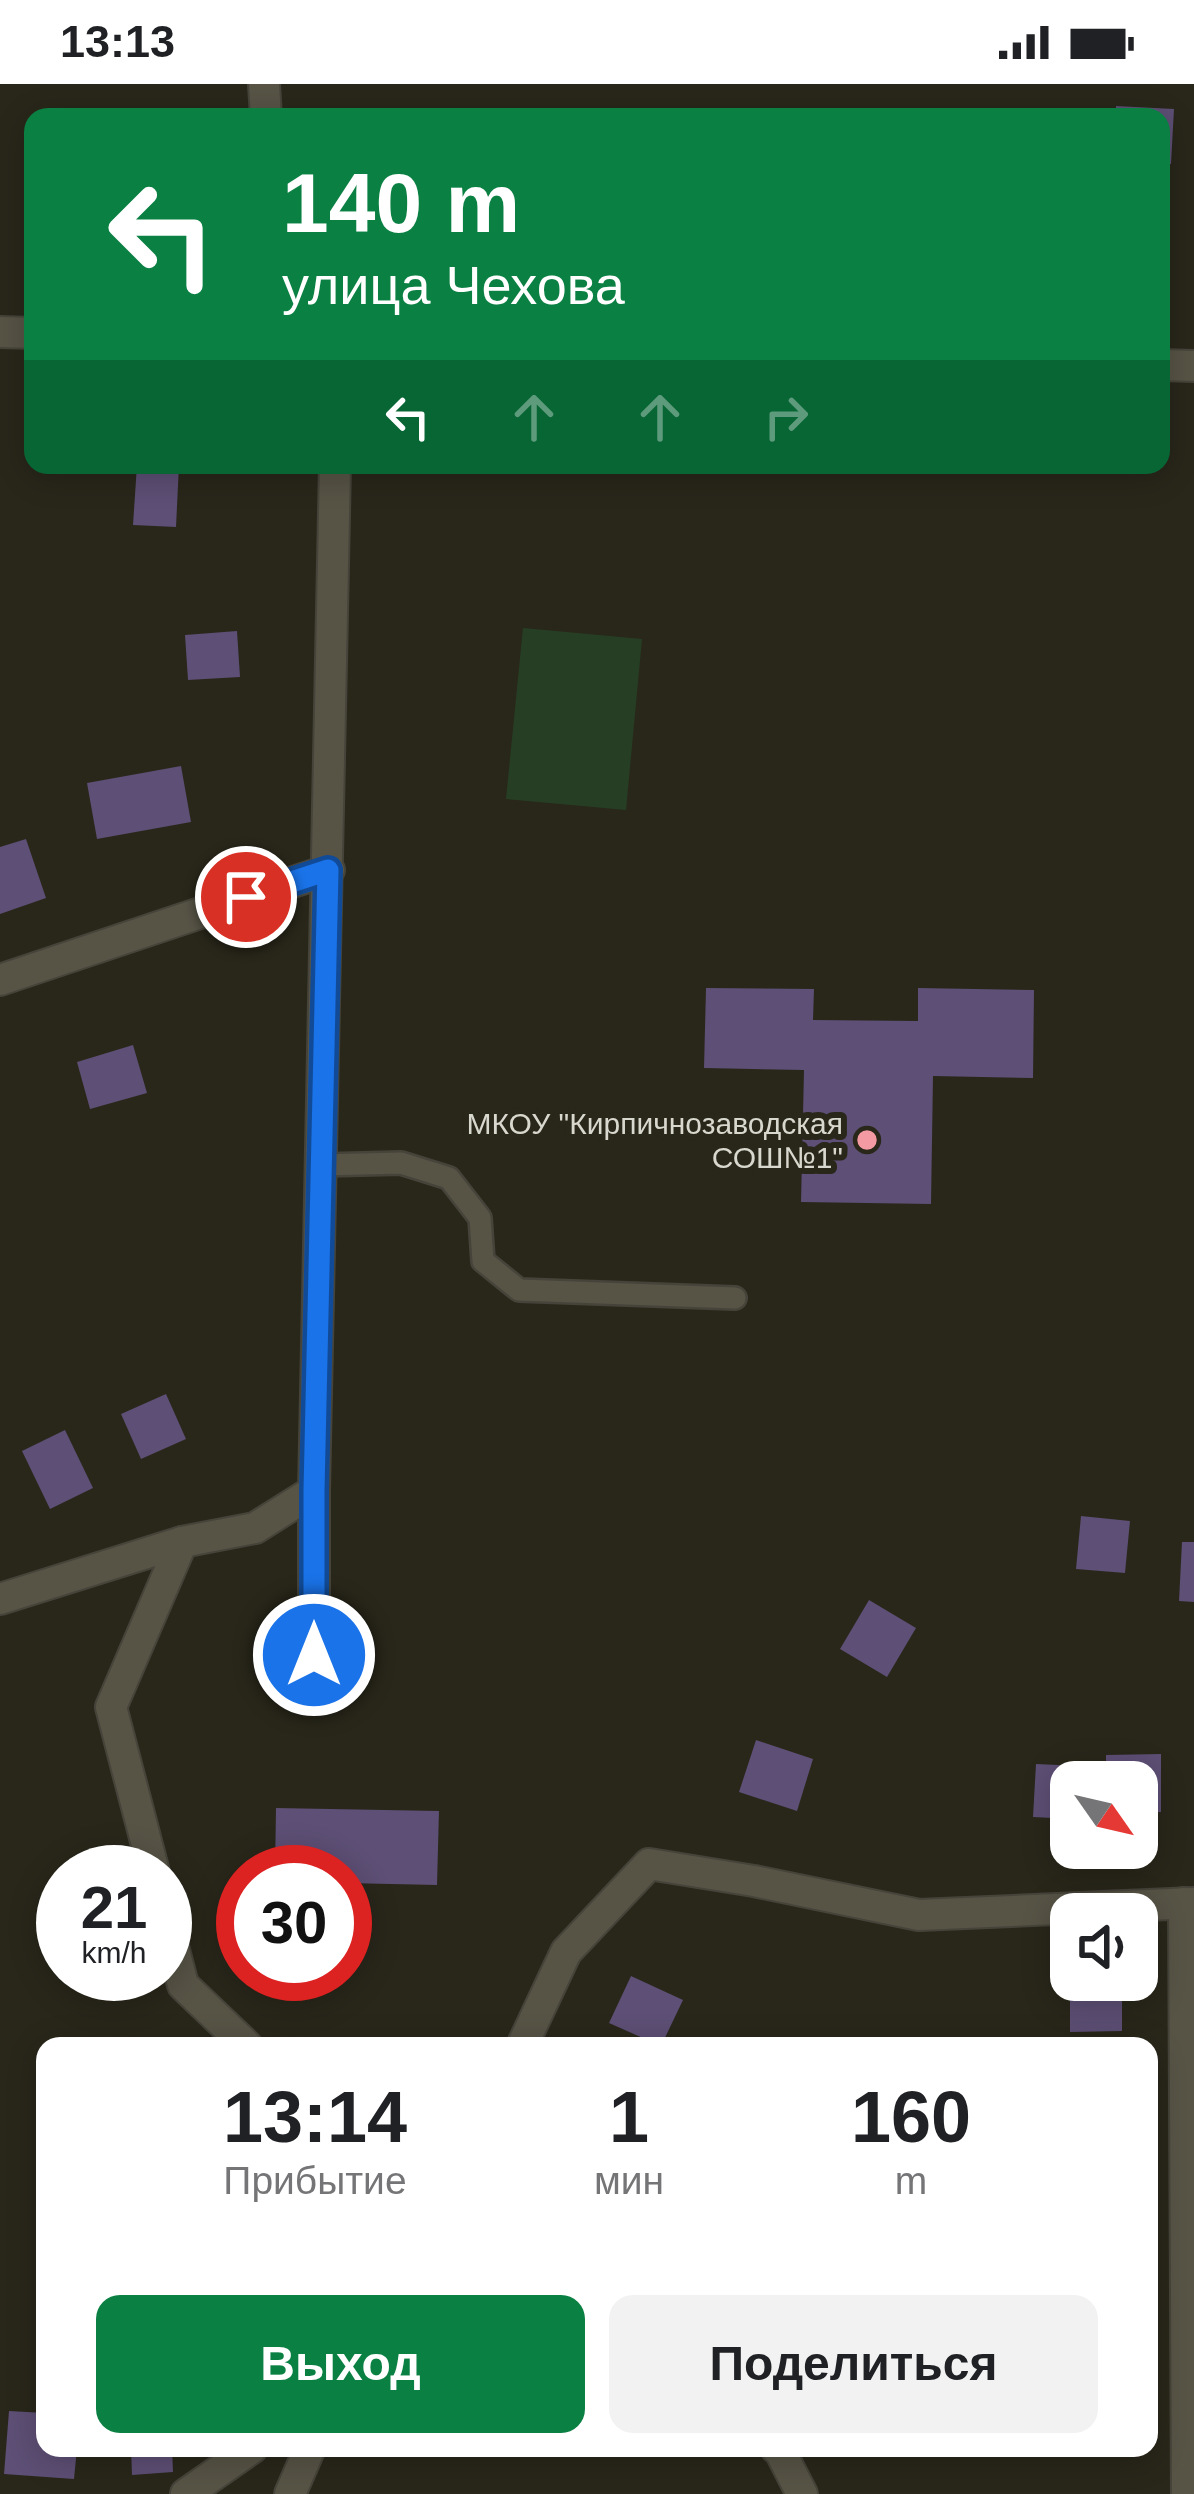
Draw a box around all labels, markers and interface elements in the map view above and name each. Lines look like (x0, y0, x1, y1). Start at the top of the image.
text: 13:13 (60, 16, 175, 67)
icon: left (84, 156, 240, 312)
text: 140 m (282, 156, 520, 250)
text: улица Чехова (282, 255, 625, 315)
icon: left (375, 384, 441, 450)
icon: ahead (501, 384, 567, 450)
icon: ahead (627, 384, 693, 450)
icon: right (753, 384, 819, 450)
pin (195, 846, 297, 948)
icon: arrive (213, 864, 279, 930)
place label: МКОУ "Кирпичнозаводская СОШ№1" (466, 1107, 843, 1174)
marker: МКОУ "Кирпичнозаводская СОШ№1" (854, 1127, 880, 1153)
position arrow (251, 1592, 377, 1718)
north arrow (1050, 1761, 1158, 1869)
map controls (1050, 1761, 1158, 2001)
speed limit sign: 30 (216, 1845, 372, 2001)
text: 21 (81, 1874, 147, 1941)
button: sound (1050, 1893, 1158, 2001)
text: km/h (81, 1936, 147, 1969)
text: 13:14 (223, 2077, 407, 2157)
text: 1 (609, 2077, 649, 2157)
text: 160 (851, 2077, 971, 2157)
text: Прибытие (223, 2159, 407, 2202)
text: мин (594, 2159, 664, 2202)
text: m (895, 2159, 927, 2202)
button: Выход (96, 2295, 585, 2433)
button: Поделиться (609, 2295, 1098, 2433)

